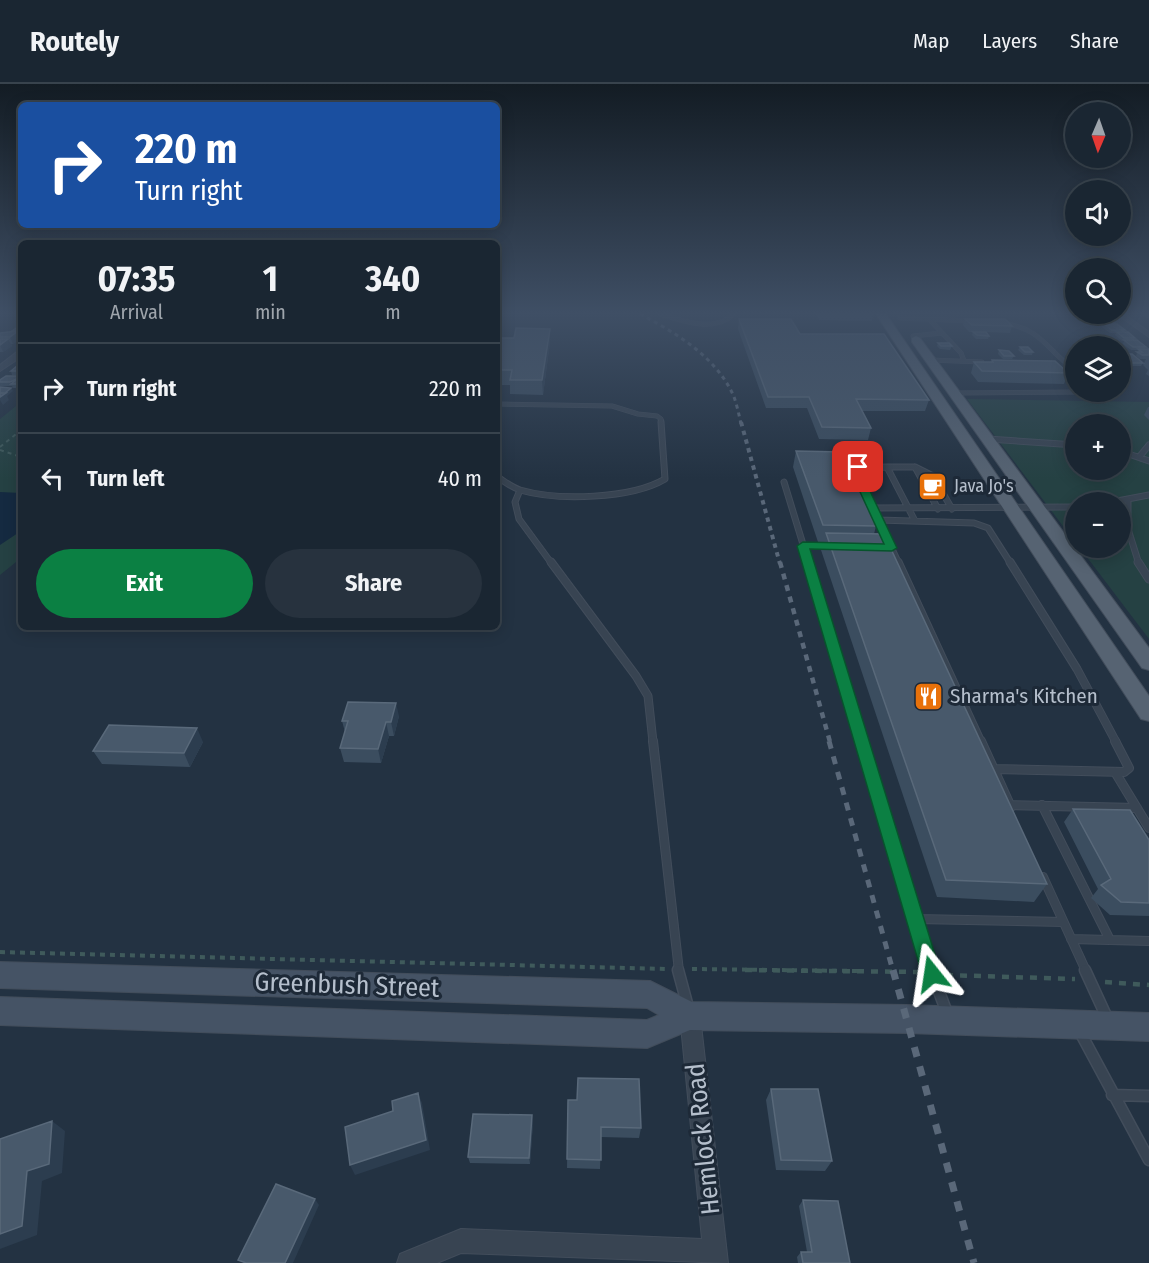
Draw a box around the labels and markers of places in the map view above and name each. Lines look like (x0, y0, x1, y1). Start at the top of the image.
pin (832, 441, 883, 492)
cafe icon: Java Jo's (917, 470, 949, 502)
place label: Java Jo's (954, 475, 1014, 497)
restaurant icon: Sharma's Kitchen (913, 680, 945, 712)
place label: Sharma's Kitchen (950, 683, 1098, 709)

